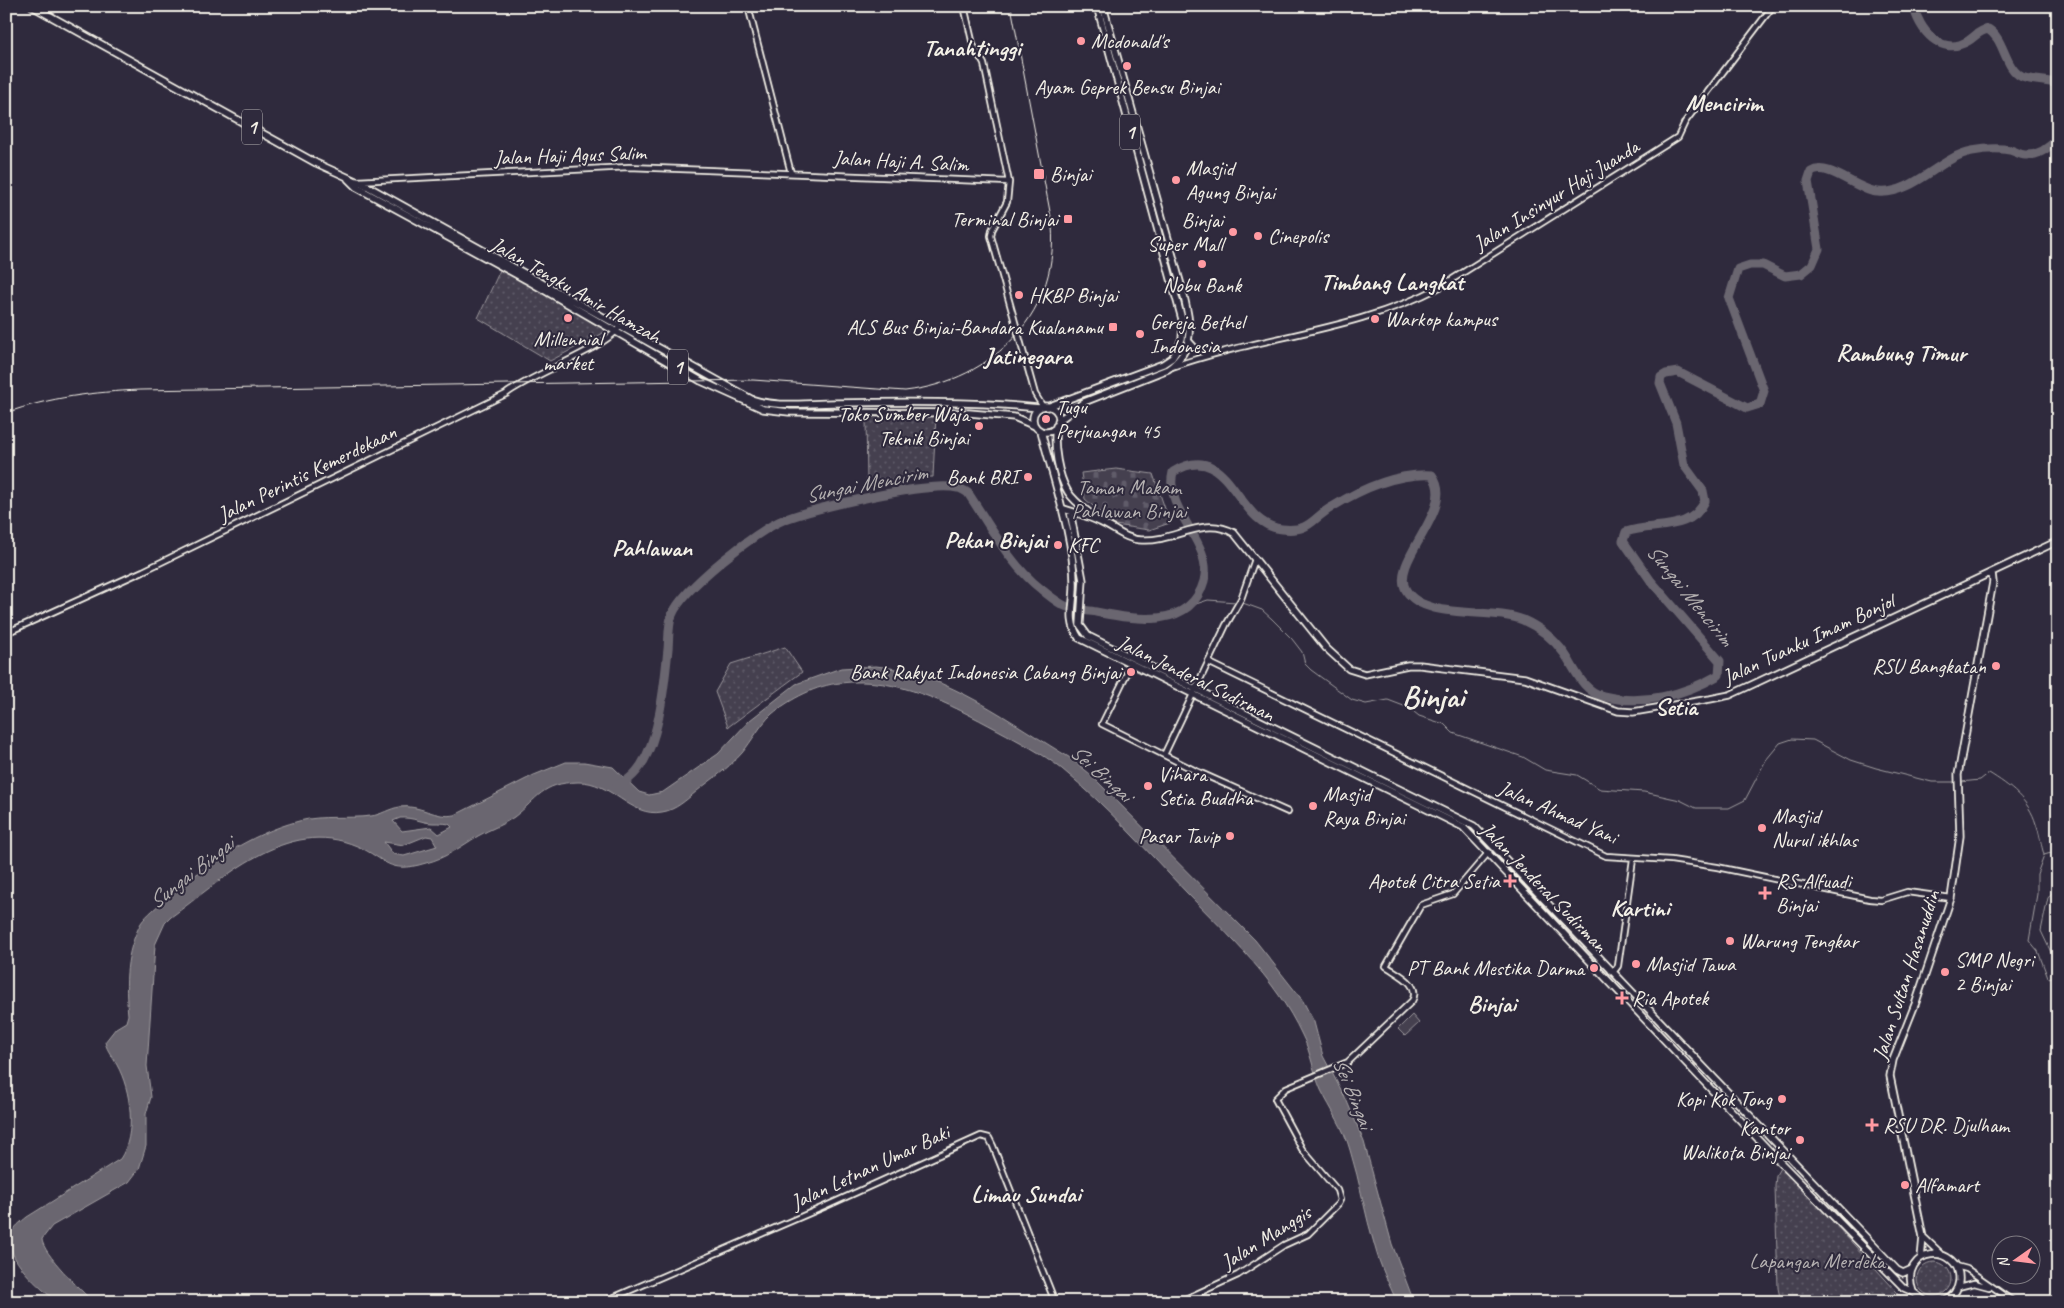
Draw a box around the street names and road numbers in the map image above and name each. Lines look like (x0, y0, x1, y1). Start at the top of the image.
road number: 1 (242, 110, 262, 144)
road number: 1 (1120, 114, 1140, 150)
street label: Jalan Insinyur Haji Juanda (1468, 132, 1646, 257)
street label: Jalan Haji Agus Salim (493, 139, 648, 171)
street label: Jalan Haji A. Salim (832, 144, 970, 178)
street label: Jalan Tengku Amir Hamzah (485, 230, 667, 350)
road number: 1 (668, 350, 688, 384)
street label: Jalan Perintis Kemerdekaan (213, 418, 401, 528)
street label: Jalan Tuanku Imam Bonjol (1717, 586, 1901, 691)
street label: Jalan Jenderal Sudirman (1112, 628, 1279, 728)
street label: Jalan Ahmad Yani (1494, 774, 1624, 851)
street label: Jalan Jenderal Sudirman (1474, 816, 1613, 958)
street label: Jalan Sultan Hasanuddin (1866, 886, 1946, 1064)
street label: Jalan Letnan Umar Baki (786, 1118, 956, 1216)
street label: Jalan Manggis (1215, 1198, 1317, 1275)

